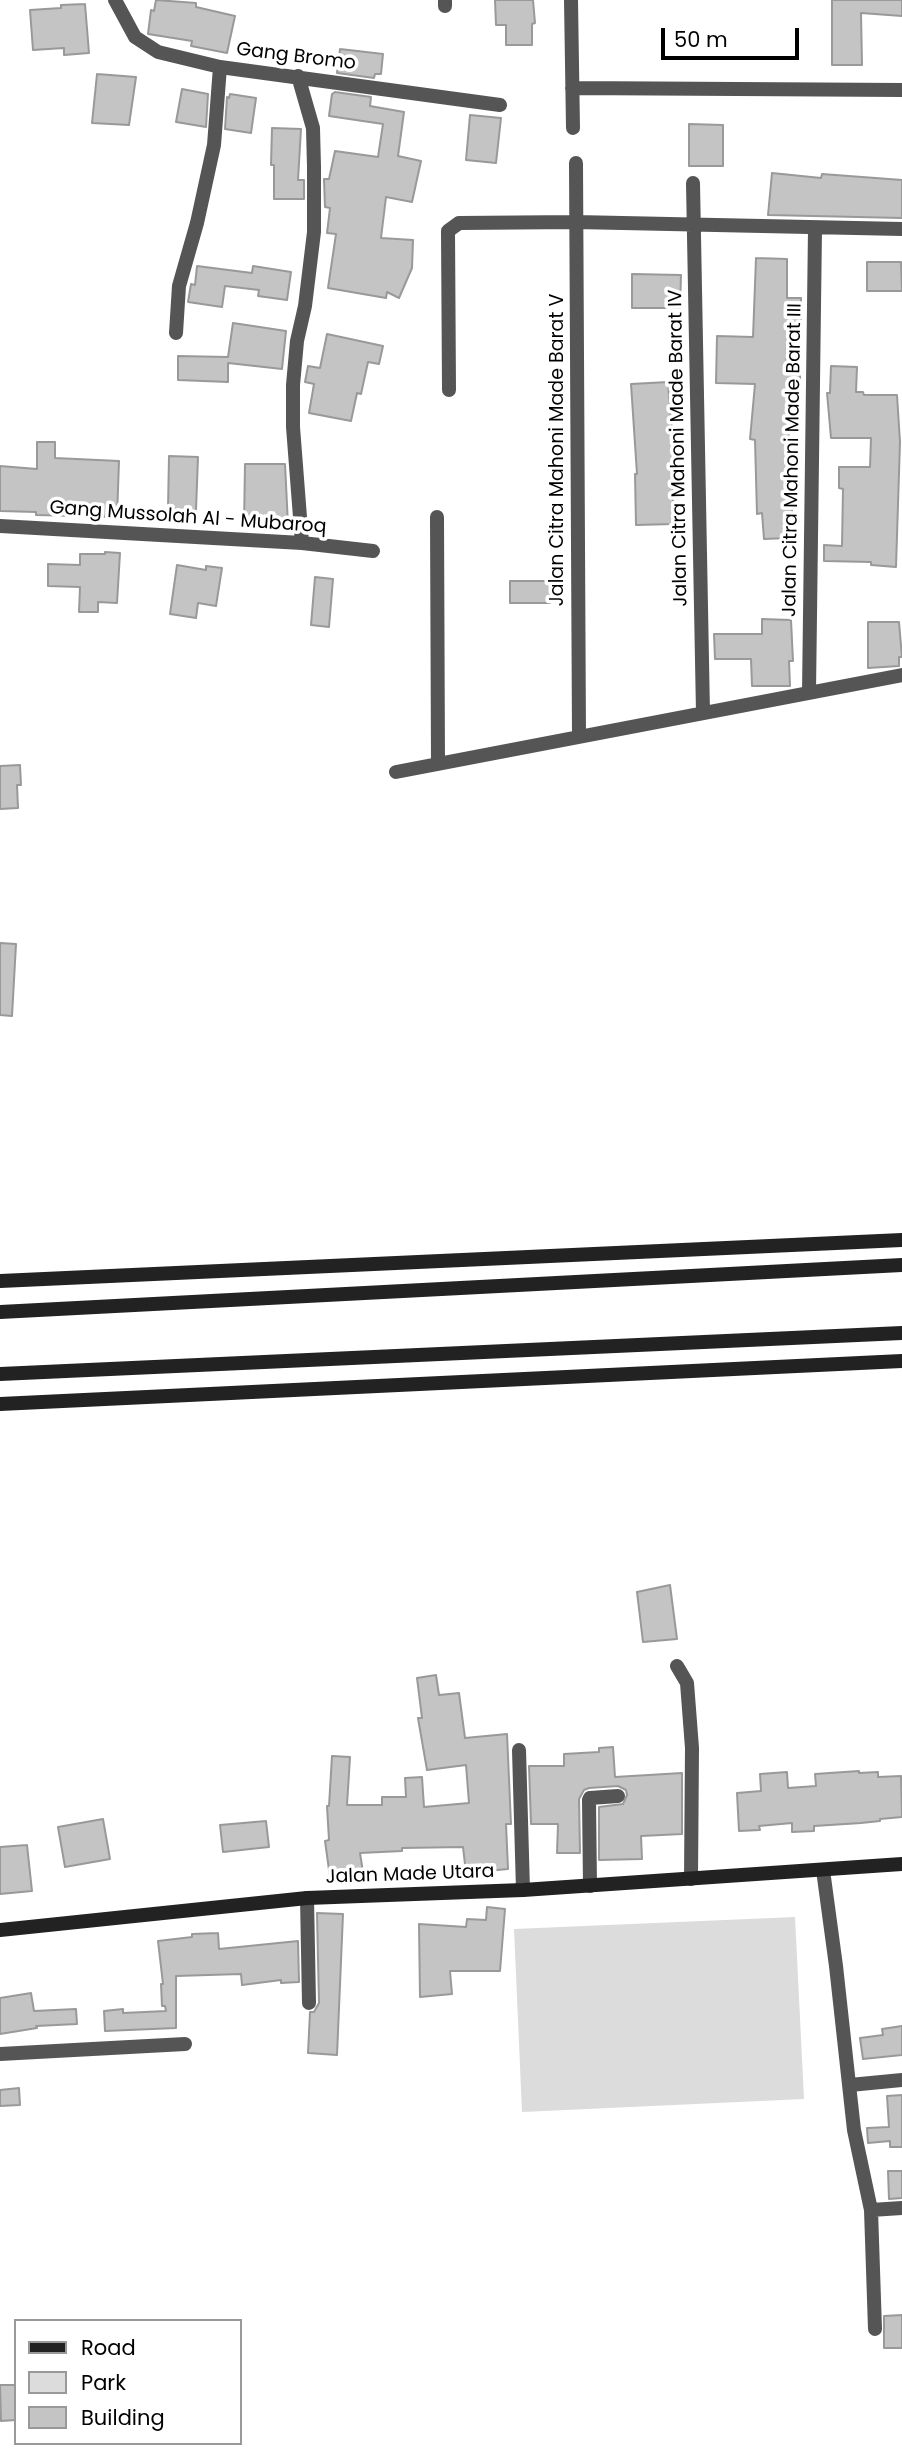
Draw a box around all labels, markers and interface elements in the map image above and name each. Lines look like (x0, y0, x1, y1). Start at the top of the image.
scale bar (664, 14, 802, 58)
text: 50 m (674, 25, 728, 54)
street label: Gang Bromo (235, 38, 357, 76)
street label: Jalan Citra Mahoni Made Barat IV (665, 289, 693, 607)
street label: Jalan Citra Mahoni Made Barat V (547, 294, 569, 606)
street label: Jalan Citra Mahoni Made Barat III (779, 303, 807, 617)
street label: Gang Mussolah Al - Mubaroq (49, 497, 327, 539)
street label: Jalan Made Utara (325, 1861, 495, 1889)
legend (14, 2319, 242, 2445)
text: Road (81, 2333, 136, 2362)
text: Park (81, 2368, 126, 2397)
text: Building (81, 2403, 165, 2432)

